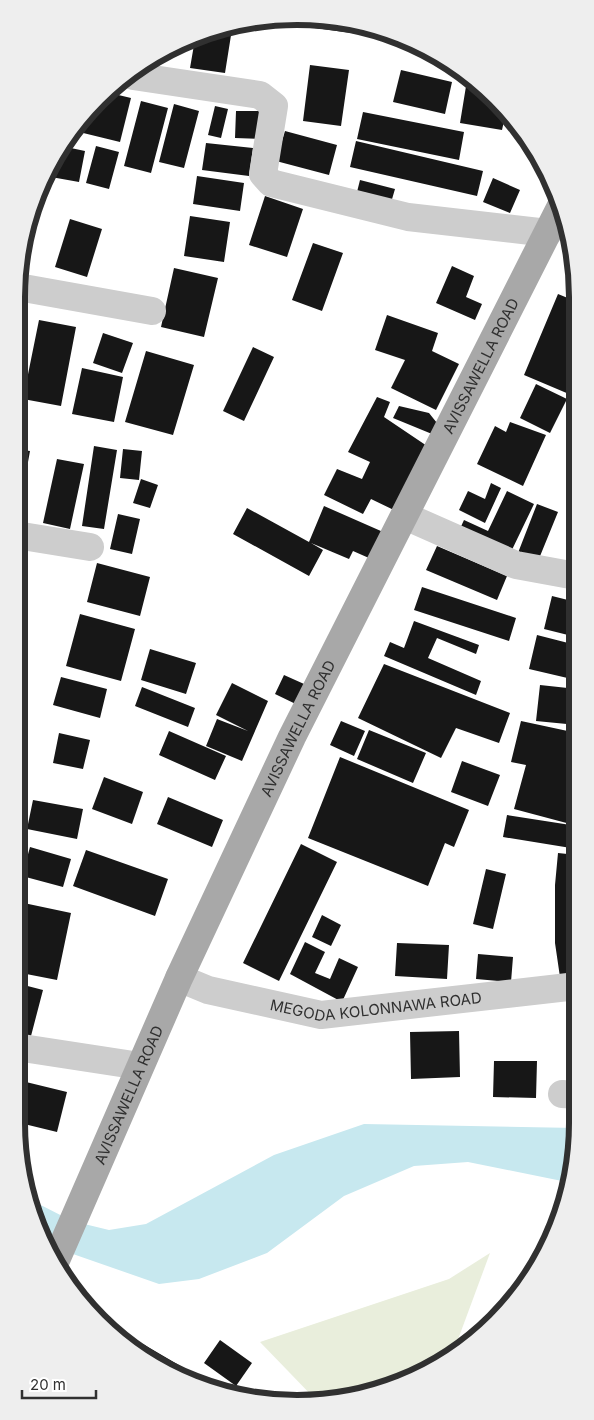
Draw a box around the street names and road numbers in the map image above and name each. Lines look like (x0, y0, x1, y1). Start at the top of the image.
street label: AVISSAWELLA ROAD (438, 295, 522, 437)
street label: AVISSAWELLA ROAD (256, 657, 339, 799)
street label: MEGODA KOLONNAWA ROAD (268, 987, 483, 1025)
street label: AVISSAWELLA ROAD (90, 1022, 167, 1167)

